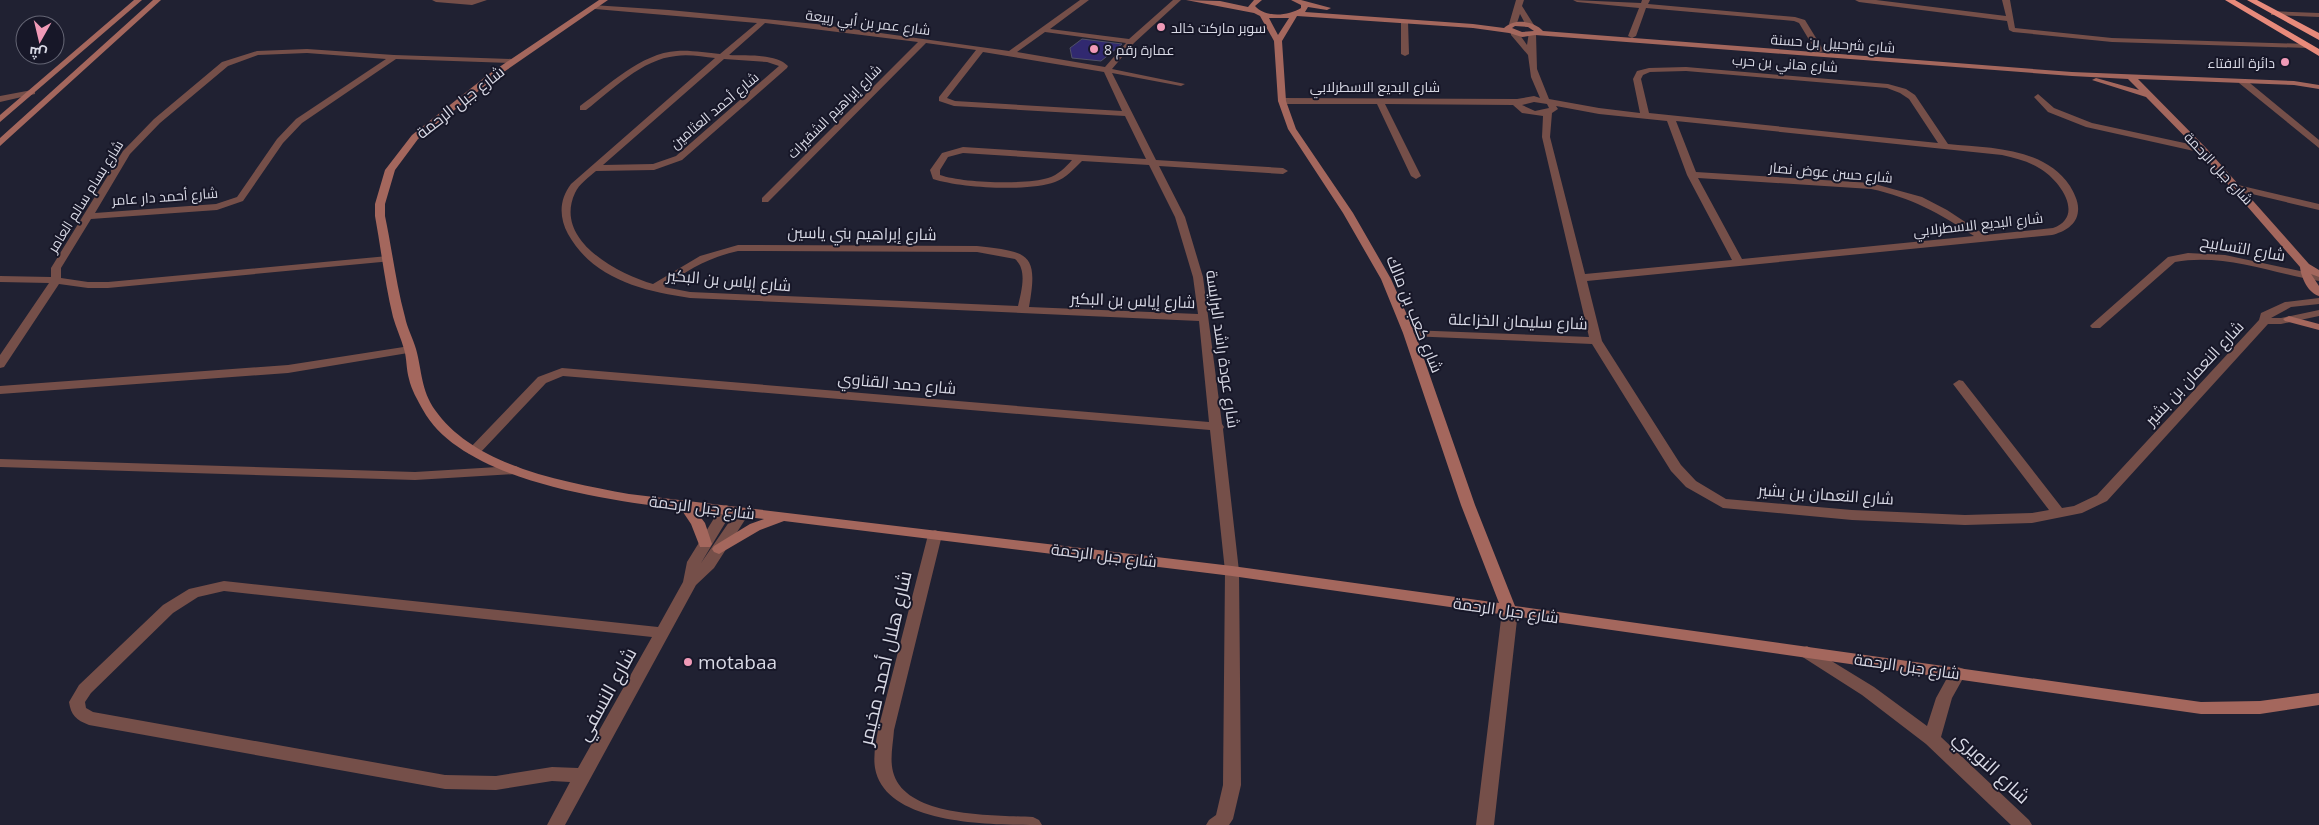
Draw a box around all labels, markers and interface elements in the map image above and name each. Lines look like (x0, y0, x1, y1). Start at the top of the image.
street label: شارع عمر بن أبي ربيعة (804, 5, 931, 42)
north arrow (15, 15, 65, 65)
place label: سوبر ماركت خالد (1171, 18, 1266, 37)
marker: سوبر ماركت خالد (1155, 21, 1167, 33)
street label: شارع شرحبيل بن حسنة (1770, 29, 1896, 57)
place label: عمارة رقم 8 (1104, 40, 1174, 60)
text: ش (28, 43, 48, 64)
marker: عمارة رقم 8 (1088, 43, 1100, 55)
street label: شارع هاني بن حرب (1731, 50, 1839, 79)
place label: دائرة الافتاء (2208, 53, 2275, 72)
marker: دائرة الافتاء (2279, 56, 2291, 68)
street label: شارع إبراهيم الشقيرات (783, 60, 886, 163)
street label: شارع جبل الرحمة (411, 61, 509, 144)
street label: شارع أحمد العثامين (666, 67, 762, 153)
street label: شارع البديع الاسطرلابي (1310, 77, 1440, 99)
street label: شارع جبل الرحمة (2180, 127, 2258, 209)
street label: شارع بسام سالم العامر (42, 136, 128, 257)
street label: شارع حسن عوض نصار (1767, 157, 1894, 187)
street label: شارع أحمد دار عامر (110, 183, 219, 209)
street label: شارع البديع الاسطرلابي (1912, 208, 2044, 243)
street label: شارع إبراهيم بني ياسين (787, 221, 937, 248)
street label: شارع التسابيح (2199, 230, 2287, 267)
street label: شارع كعب بن مالك (1381, 252, 1449, 376)
street label: شارع إياس بن البكير (665, 264, 792, 297)
street label: شارع عودة راشد البرايسة (1200, 269, 1245, 430)
street label: شارع إياس بن البكير (1069, 287, 1196, 314)
street label: شارع سليمان الخزاعلة (1448, 308, 1588, 335)
street label: شارع النعمان بن بشير (2139, 316, 2249, 432)
street label: شارع حمد القناوي (837, 367, 957, 402)
street label: شارع النعمان بن بشير (1756, 478, 1895, 511)
street label: شارع جبل الرحمة (648, 490, 756, 525)
street label: شارع جبل الرحمة (1050, 538, 1158, 573)
street label: شارع هلال أحمد مخيمر (852, 568, 919, 749)
street label: شارع جبل الرحمة (1452, 592, 1560, 629)
street label: شارع النسفي (570, 643, 644, 746)
street label: شارع جبل الرحمة (1853, 648, 1961, 685)
place label: motabaa (698, 649, 777, 675)
marker: motabaa (682, 656, 694, 668)
street label: شارع النويري (1946, 725, 2036, 811)

